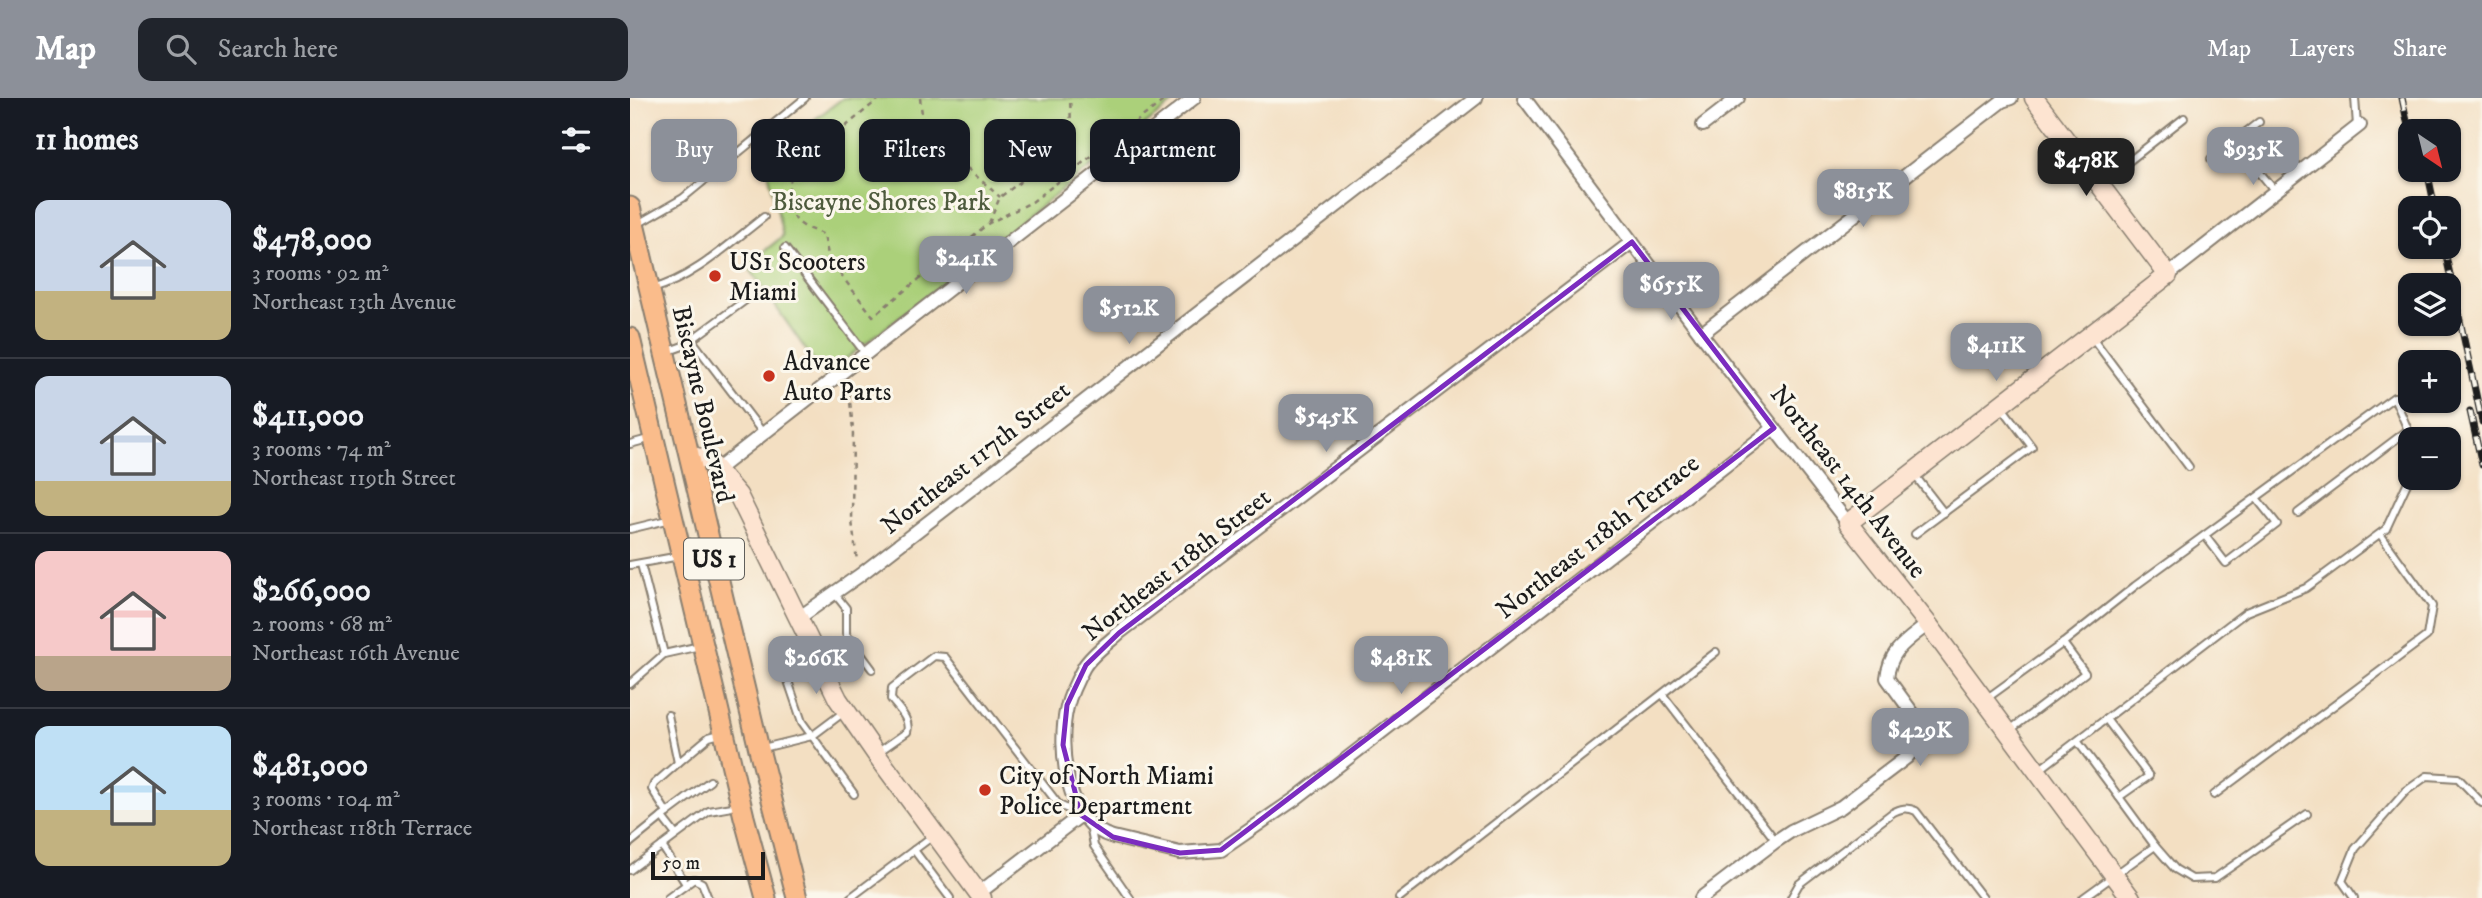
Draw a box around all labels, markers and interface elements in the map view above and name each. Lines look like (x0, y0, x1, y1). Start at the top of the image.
search box (138, 18, 628, 81)
text: Map (35, 29, 96, 70)
icon: search (162, 30, 200, 68)
text: Search here (218, 33, 338, 66)
text: Map (2207, 34, 2251, 64)
text: Layers (2289, 34, 2355, 64)
text: Share (2393, 34, 2447, 64)
chip: Buy (651, 119, 737, 182)
chip: Rent (751, 119, 845, 182)
chip: Filters (859, 119, 970, 182)
chip: New (984, 119, 1076, 182)
chip: Apartment (1090, 119, 1240, 182)
north arrow (2398, 119, 2460, 182)
map controls (2398, 119, 2461, 490)
icon: filters (557, 121, 595, 159)
text: 11 homes (35, 122, 139, 159)
pin: $935K (2204, 127, 2302, 187)
text: $935K (2223, 135, 2283, 164)
pin: $478K (2037, 139, 2135, 198)
text: $478K (2054, 146, 2118, 175)
pin: $815K (1814, 170, 1912, 229)
text: $815K (1833, 177, 1893, 206)
park label: Biscayne Shores Park (772, 186, 991, 219)
button: locate (2398, 196, 2461, 259)
text: $478,000 (252, 222, 372, 259)
icon: home (91, 228, 175, 312)
pin: $241K (917, 236, 1015, 296)
text: $241K (935, 244, 997, 273)
place label: US1 Scooters Miami (729, 246, 865, 309)
text: 3 rooms · 92 m² (252, 259, 389, 288)
pin: $655K (1622, 262, 1720, 322)
marker: US1 Scooters Miami (707, 268, 723, 284)
text: $655K (1639, 270, 1703, 299)
button: layers (2398, 273, 2461, 336)
pin: $512K (1080, 286, 1178, 346)
text: Northeast 13th Avenue (252, 288, 456, 317)
text: $512K (1099, 294, 1159, 323)
street label: Biscayne Boulevard (664, 303, 741, 506)
pin: $411K (1947, 324, 2045, 383)
text: $411K (1967, 331, 2025, 360)
place label: Advance Auto Parts (783, 346, 891, 409)
button: + (2398, 350, 2461, 413)
marker: Advance Auto Parts (761, 368, 777, 384)
street label: Northeast 117th Street (875, 374, 1077, 542)
street label: Northeast 14th Avenue (1762, 379, 1934, 585)
pin: $545K (1277, 394, 1375, 454)
text: $411,000 (252, 398, 364, 435)
text: $545K (1294, 402, 1358, 431)
icon: home (91, 404, 175, 488)
button: − (2398, 427, 2461, 490)
text: 3 rooms · 74 m² (252, 435, 391, 464)
street label: Northeast 118th Terrace (1490, 447, 1706, 627)
text: Northeast 119th Street (252, 464, 456, 493)
street label: Northeast 118th Street (1076, 481, 1278, 649)
road number: US 1 (684, 538, 744, 580)
text: $266,000 (252, 573, 371, 610)
icon: home (91, 579, 175, 663)
text: 2 rooms · 68 m² (252, 610, 392, 639)
pin: $266K (767, 636, 865, 696)
pin: $481K (1352, 636, 1450, 696)
text: Northeast 16th Avenue (252, 639, 460, 668)
text: $266K (784, 644, 848, 673)
text: $481K (1370, 644, 1432, 673)
pin: $429K (1871, 708, 1969, 768)
text: $429K (1888, 716, 1952, 745)
text: $481,000 (252, 748, 368, 785)
icon: home (91, 754, 175, 838)
place label: City of North Miami Police Department (999, 760, 1214, 823)
marker: City of North Miami Police Department (977, 782, 993, 798)
text: 3 rooms · 104 m² (252, 785, 400, 814)
text: Northeast 118th Terrace (252, 814, 472, 843)
scale bar (651, 849, 765, 881)
text: 50 m (662, 852, 700, 875)

